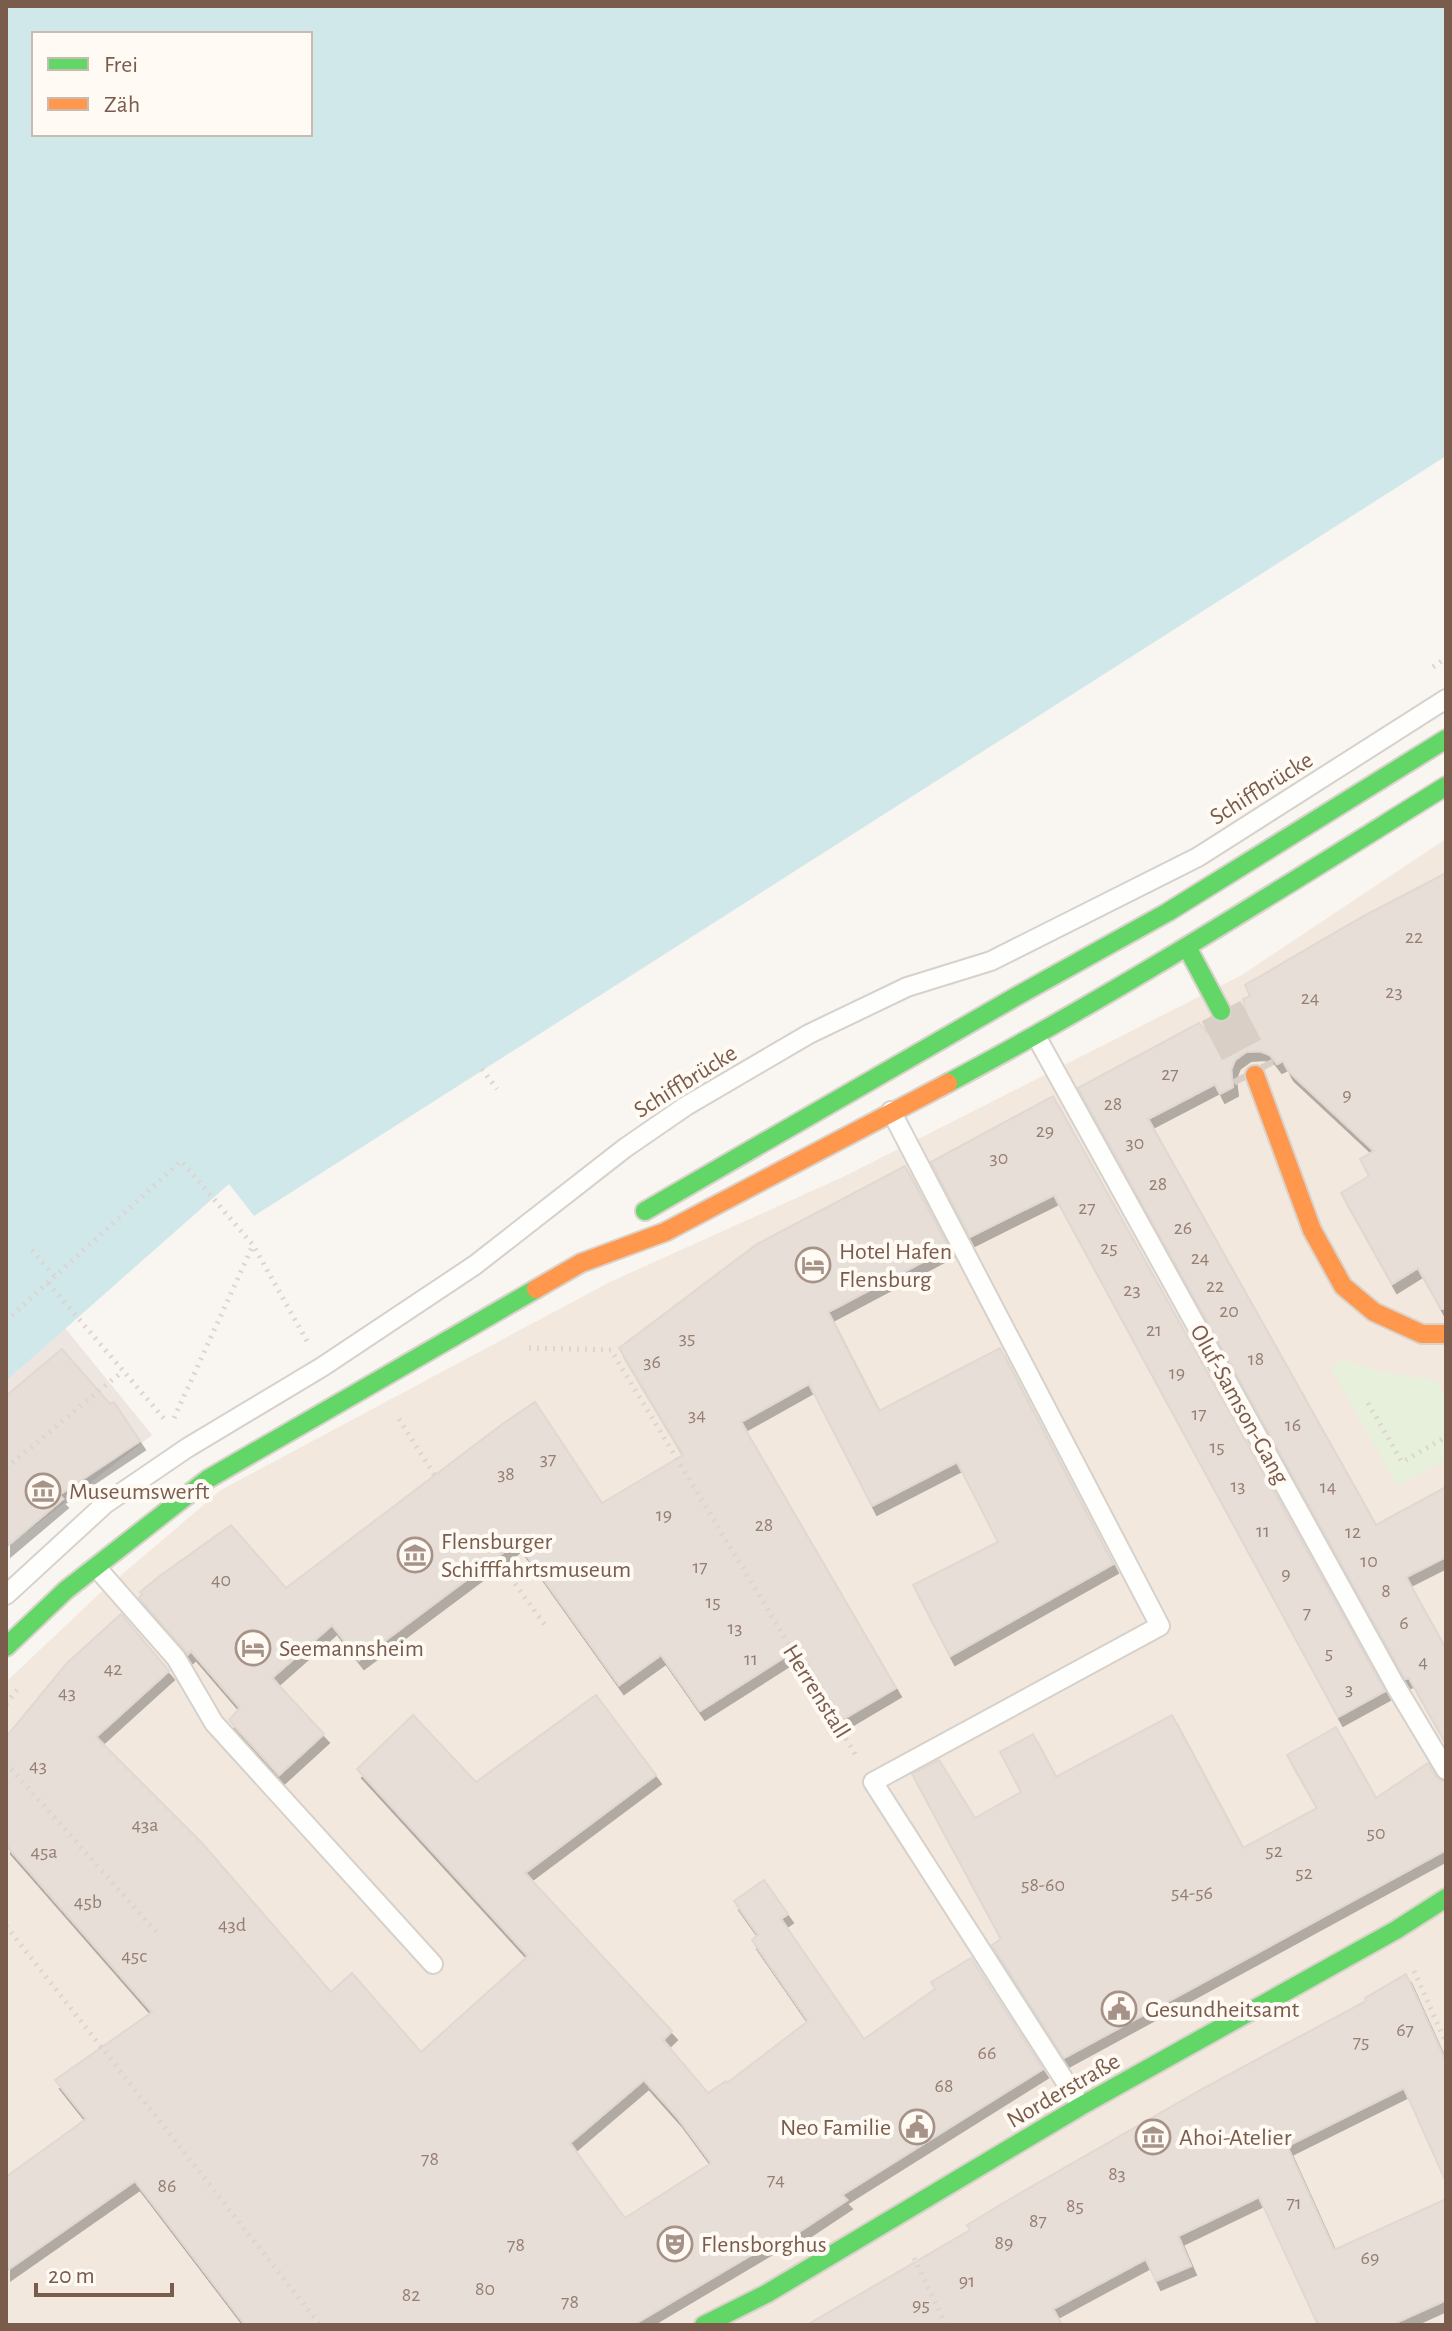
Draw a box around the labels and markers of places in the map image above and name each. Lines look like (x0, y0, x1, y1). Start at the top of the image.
place label: Hotel Hafen Flensburg (839, 1240, 952, 1292)
hotel icon: Hotel Hafen Flensburg (794, 1246, 832, 1284)
museum icon: Museumswerft (24, 1472, 62, 1510)
place label: Museumswerft (69, 1480, 210, 1504)
place label: Flensburger Schifffahrtsmuseum (441, 1530, 631, 1582)
museum icon: Flensburger Schifffahrtsmuseum (396, 1536, 434, 1574)
hotel icon: Seemannsheim (234, 1629, 272, 1667)
place label: Seemannsheim (279, 1637, 424, 1661)
public building icon: Gesundheitsamt (1100, 1990, 1138, 2028)
place label: Gesundheitsamt (1145, 1998, 1300, 2022)
public building icon: Neo Familie (898, 2108, 936, 2146)
place label: Neo Familie (780, 2116, 891, 2140)
museum icon: Ahoi-Atelier (1134, 2118, 1172, 2156)
place label: Ahoi-Atelier (1179, 2126, 1292, 2150)
theatre icon: Flensborghus (656, 2225, 694, 2263)
place label: Flensborghus (701, 2233, 827, 2257)

